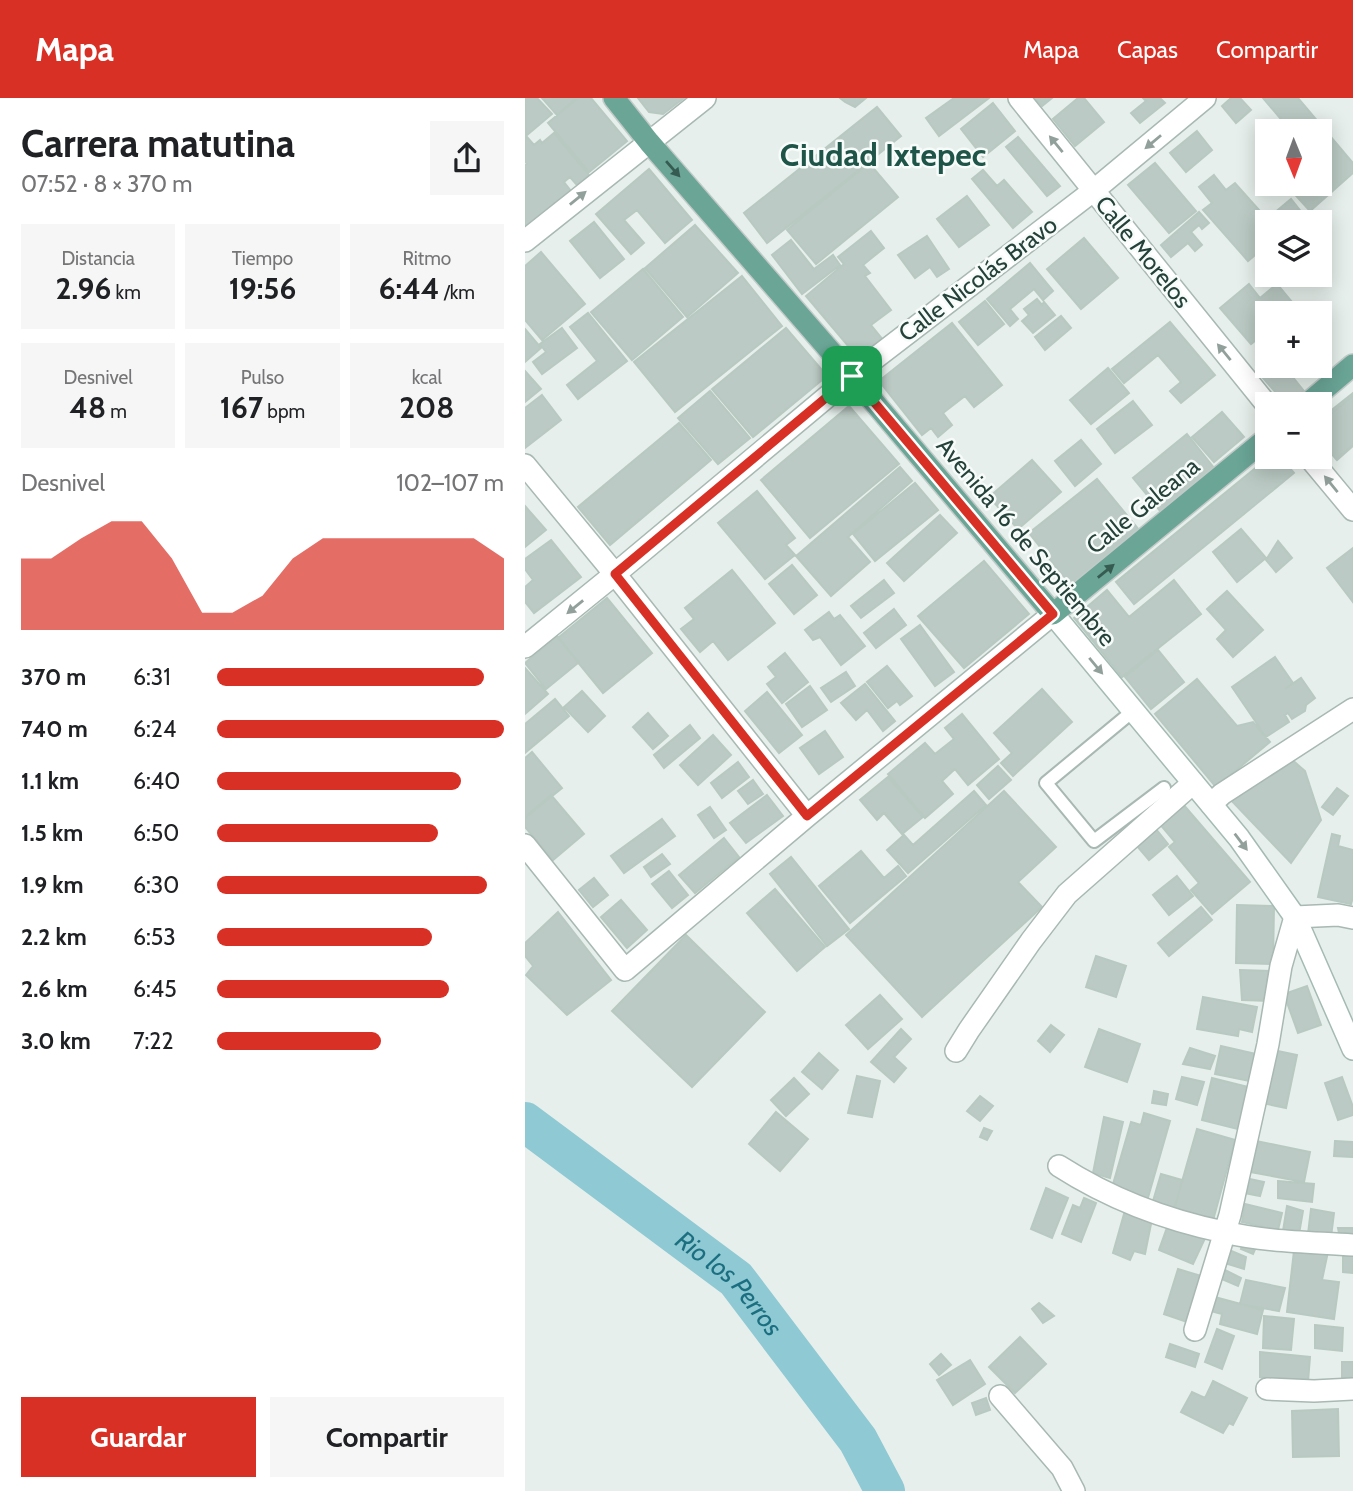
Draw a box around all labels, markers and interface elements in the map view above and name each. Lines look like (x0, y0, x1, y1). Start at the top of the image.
text: Mapa (35, 29, 114, 69)
text: Mapa (1023, 35, 1079, 64)
text: Capas (1117, 35, 1178, 64)
text: Compartir (1216, 35, 1318, 64)
north arrow (1255, 119, 1332, 196)
map controls (1255, 119, 1332, 469)
text: Carrera matutina (21, 120, 295, 167)
button: share (430, 121, 504, 195)
one-way arrow (1144, 134, 1162, 149)
district label: Ciudad Ixtepec (780, 135, 986, 174)
one-way arrow (1049, 136, 1064, 154)
one-way arrow (665, 161, 680, 178)
text: 07:52 · 8 × 370 m (21, 170, 192, 198)
street label: Calle Morelos (1089, 190, 1197, 314)
one-way arrow (569, 191, 587, 206)
street label: Calle Nicolás Bravo (893, 210, 1063, 348)
button: layers (1255, 210, 1332, 287)
text: Distancia (61, 247, 135, 270)
text: Tiempo (232, 247, 293, 270)
text: Ritmo (402, 247, 451, 270)
text: 2.96 (56, 270, 111, 307)
text: 19:56 (229, 270, 296, 307)
text: 6:44 (379, 270, 439, 307)
text: km (111, 281, 141, 304)
text: /km (439, 281, 475, 304)
button: + (1255, 301, 1332, 378)
one-way arrow (1217, 344, 1232, 361)
pin (822, 346, 882, 406)
icon: arrive (833, 357, 871, 395)
text: Desnivel (63, 366, 133, 389)
text: Pulso (241, 366, 284, 389)
text: kcal (412, 366, 442, 389)
text: 48 (69, 389, 106, 426)
text: 167 (220, 389, 263, 426)
text: 208 (399, 389, 454, 426)
button: − (1255, 392, 1332, 469)
text: m (106, 400, 127, 423)
text: bpm (263, 400, 305, 423)
street label: Avenida 16 de Septiembre (931, 431, 1122, 652)
street label: Calle Galeana (1080, 451, 1205, 560)
text: Desnivel (21, 469, 105, 497)
text: 102–107 m (396, 469, 504, 497)
one-way arrow (1324, 475, 1339, 492)
one-way arrow (1096, 563, 1114, 578)
one-way arrow (566, 599, 584, 614)
one-way arrow (1089, 657, 1104, 675)
text: 370 m (21, 663, 86, 691)
text: 6:31 (133, 663, 171, 691)
text: 740 m (21, 715, 88, 743)
text: 6:24 (133, 715, 176, 743)
text: 1.1 km (21, 767, 79, 795)
text: 6:40 (133, 767, 180, 795)
text: 1.5 km (21, 819, 83, 847)
text: 6:50 (133, 819, 179, 847)
one-way arrow (1234, 833, 1248, 851)
text: 1.9 km (21, 871, 84, 899)
text: 6:30 (133, 871, 179, 899)
text: 2.2 km (21, 923, 87, 951)
text: 6:53 (133, 923, 176, 951)
text: 2.6 km (21, 975, 88, 1003)
text: 6:45 (133, 975, 177, 1003)
text: 3.0 km (21, 1027, 91, 1055)
text: 7:22 (133, 1027, 173, 1055)
water label: Rio los Perros (669, 1224, 789, 1342)
button: Guardar (21, 1397, 256, 1477)
button: Compartir (270, 1397, 504, 1477)

